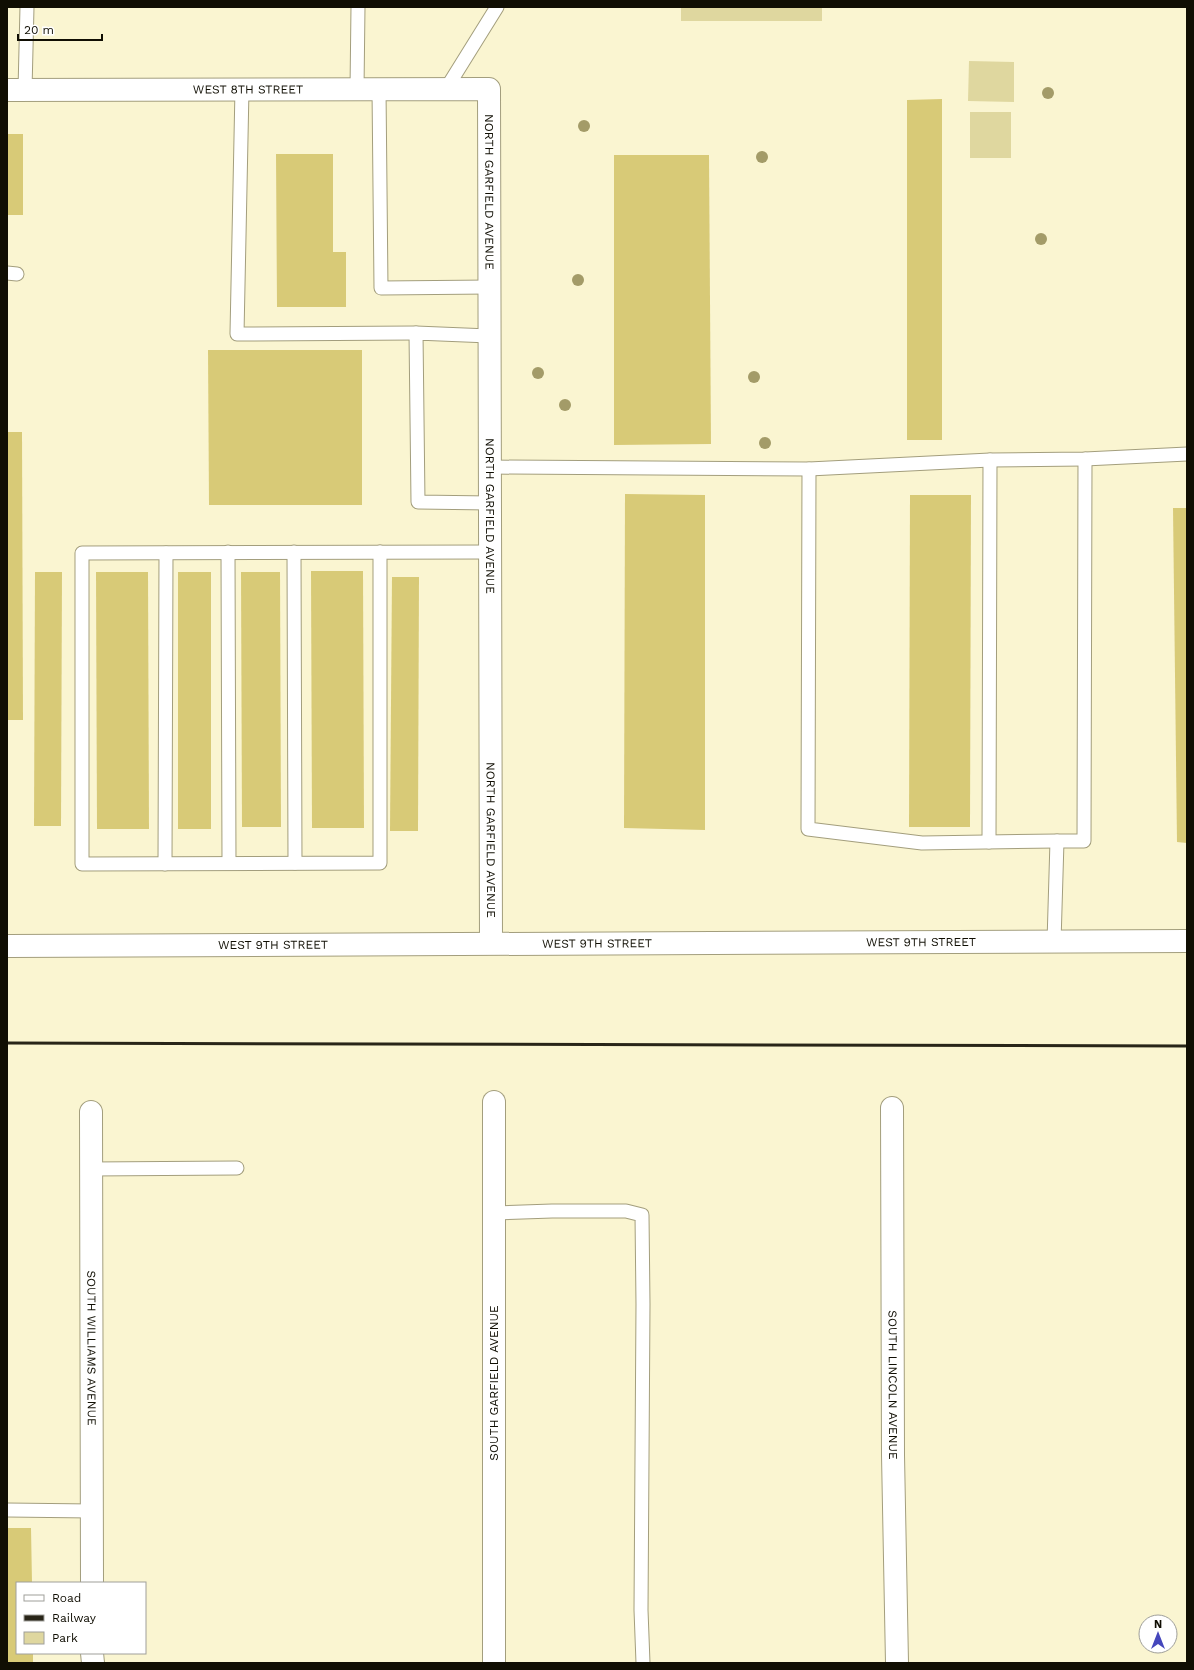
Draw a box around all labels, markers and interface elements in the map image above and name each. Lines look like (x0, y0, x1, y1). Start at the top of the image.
scale bar (18, 16, 102, 42)
text: 20 m (24, 23, 54, 37)
street label: WEST 8TH STREET (193, 82, 303, 97)
street label: NORTH GARFIELD AVENUE (482, 114, 496, 270)
street label: NORTH GARFIELD AVENUE (483, 438, 497, 594)
street label: NORTH GARFIELD AVENUE (484, 762, 498, 918)
street label: WEST 9TH STREET (866, 935, 976, 949)
street label: WEST 9TH STREET (542, 936, 652, 951)
street label: WEST 9TH STREET (218, 938, 328, 952)
street label: SOUTH WILLIAMS AVENUE (84, 1270, 99, 1426)
street label: SOUTH GARFIELD AVENUE (487, 1305, 501, 1461)
street label: SOUTH LINCOLN AVENUE (886, 1310, 900, 1460)
legend (16, 1582, 146, 1654)
text: Road (52, 1591, 81, 1605)
text: Railway (52, 1611, 97, 1625)
north arrow (1138, 1614, 1178, 1654)
text: N (1154, 1618, 1162, 1631)
text: Park (52, 1631, 78, 1645)

